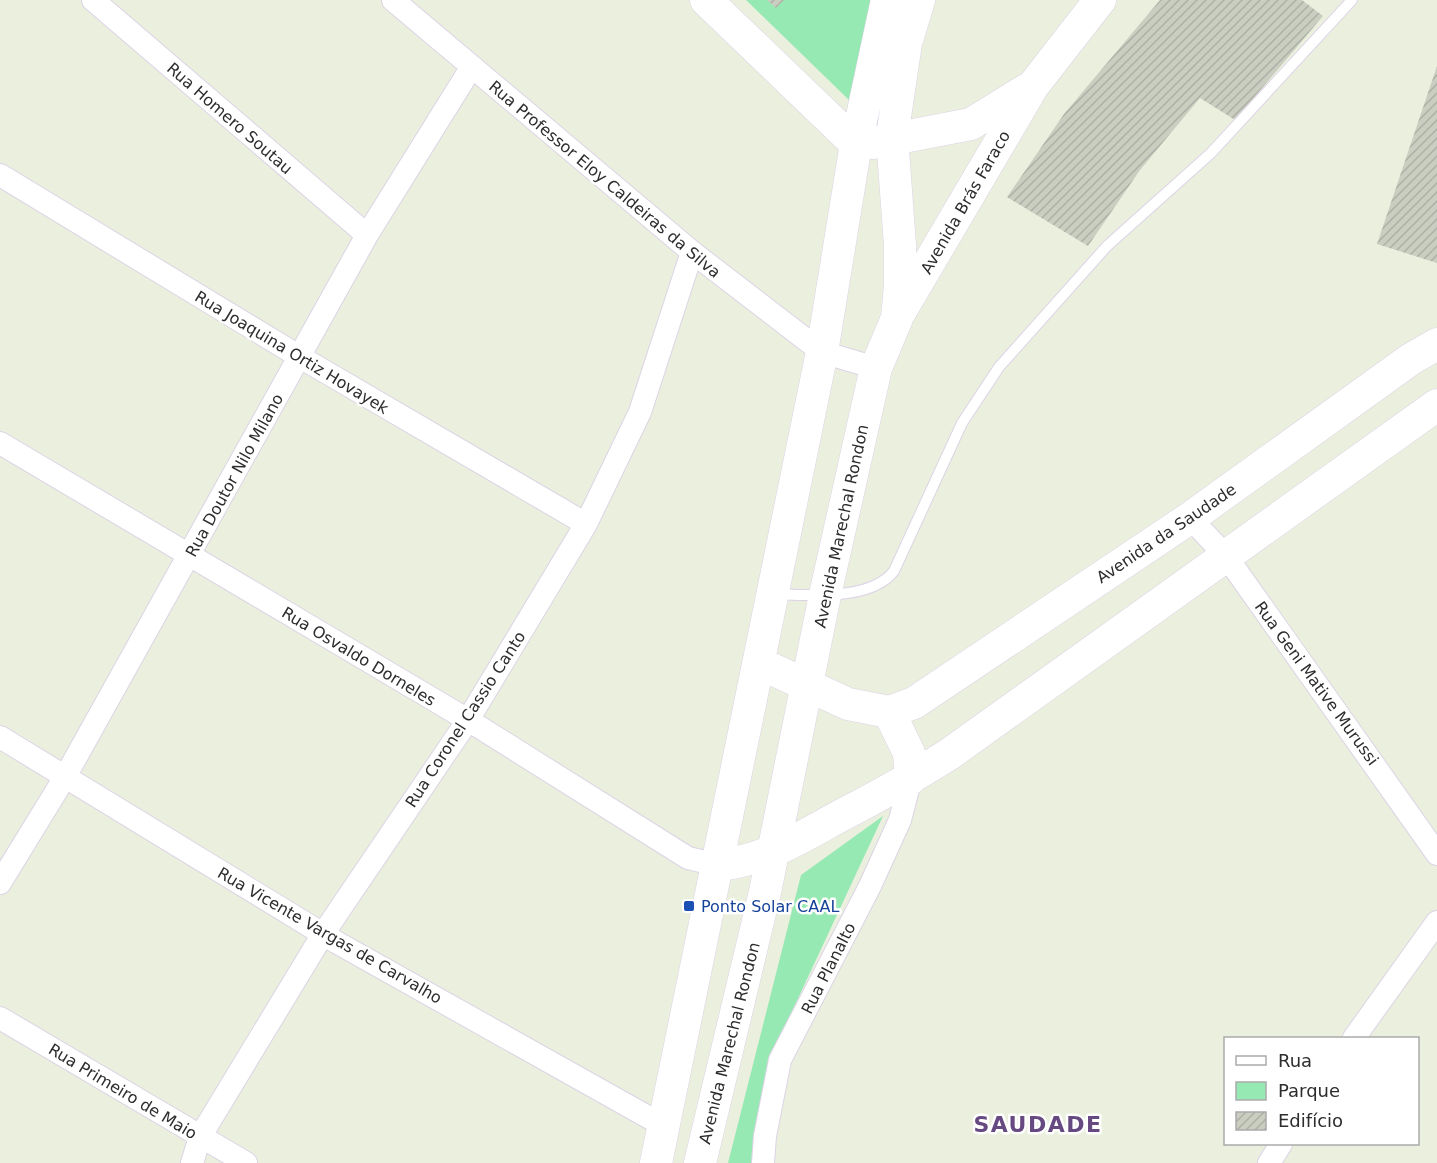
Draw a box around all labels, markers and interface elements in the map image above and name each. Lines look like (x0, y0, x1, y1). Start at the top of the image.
street label: Rua Homero Soutau (163, 59, 296, 178)
street label: Rua Professor Eloy Caldeiras da Silva (485, 77, 724, 282)
street label: Avenida Brás Faraco (917, 127, 1014, 277)
street label: Rua Joaquina Ortiz Hovayek (191, 287, 393, 418)
street label: Rua Doutor Nilo Milano (182, 390, 287, 560)
street label: Avenida Marechal Rondon (811, 423, 872, 629)
street label: Avenida da Saudade (1093, 480, 1240, 587)
street label: Rua Geni Mative Murussi (1251, 598, 1382, 769)
street label: Rua Osvaldo Dorneles (278, 603, 439, 710)
street label: Rua Coronel Cassio Canto (401, 628, 530, 811)
street label: Rua Vicente Vargas de Carvalho (214, 863, 445, 1008)
place label: Ponto Solar CAAL (701, 897, 840, 916)
marker: Ponto Solar CAAL (682, 899, 696, 913)
street label: Rua Planalto (797, 919, 860, 1017)
street label: Avenida Marechal Rondon (695, 940, 764, 1146)
legend (1224, 1037, 1419, 1145)
street label: Rua Primeiro de Maio (45, 1040, 200, 1143)
text: Rua (1278, 1050, 1312, 1071)
text: Parque (1278, 1080, 1340, 1101)
text: Edifício (1278, 1110, 1343, 1131)
district label: SAUDADE (973, 1112, 1103, 1137)

